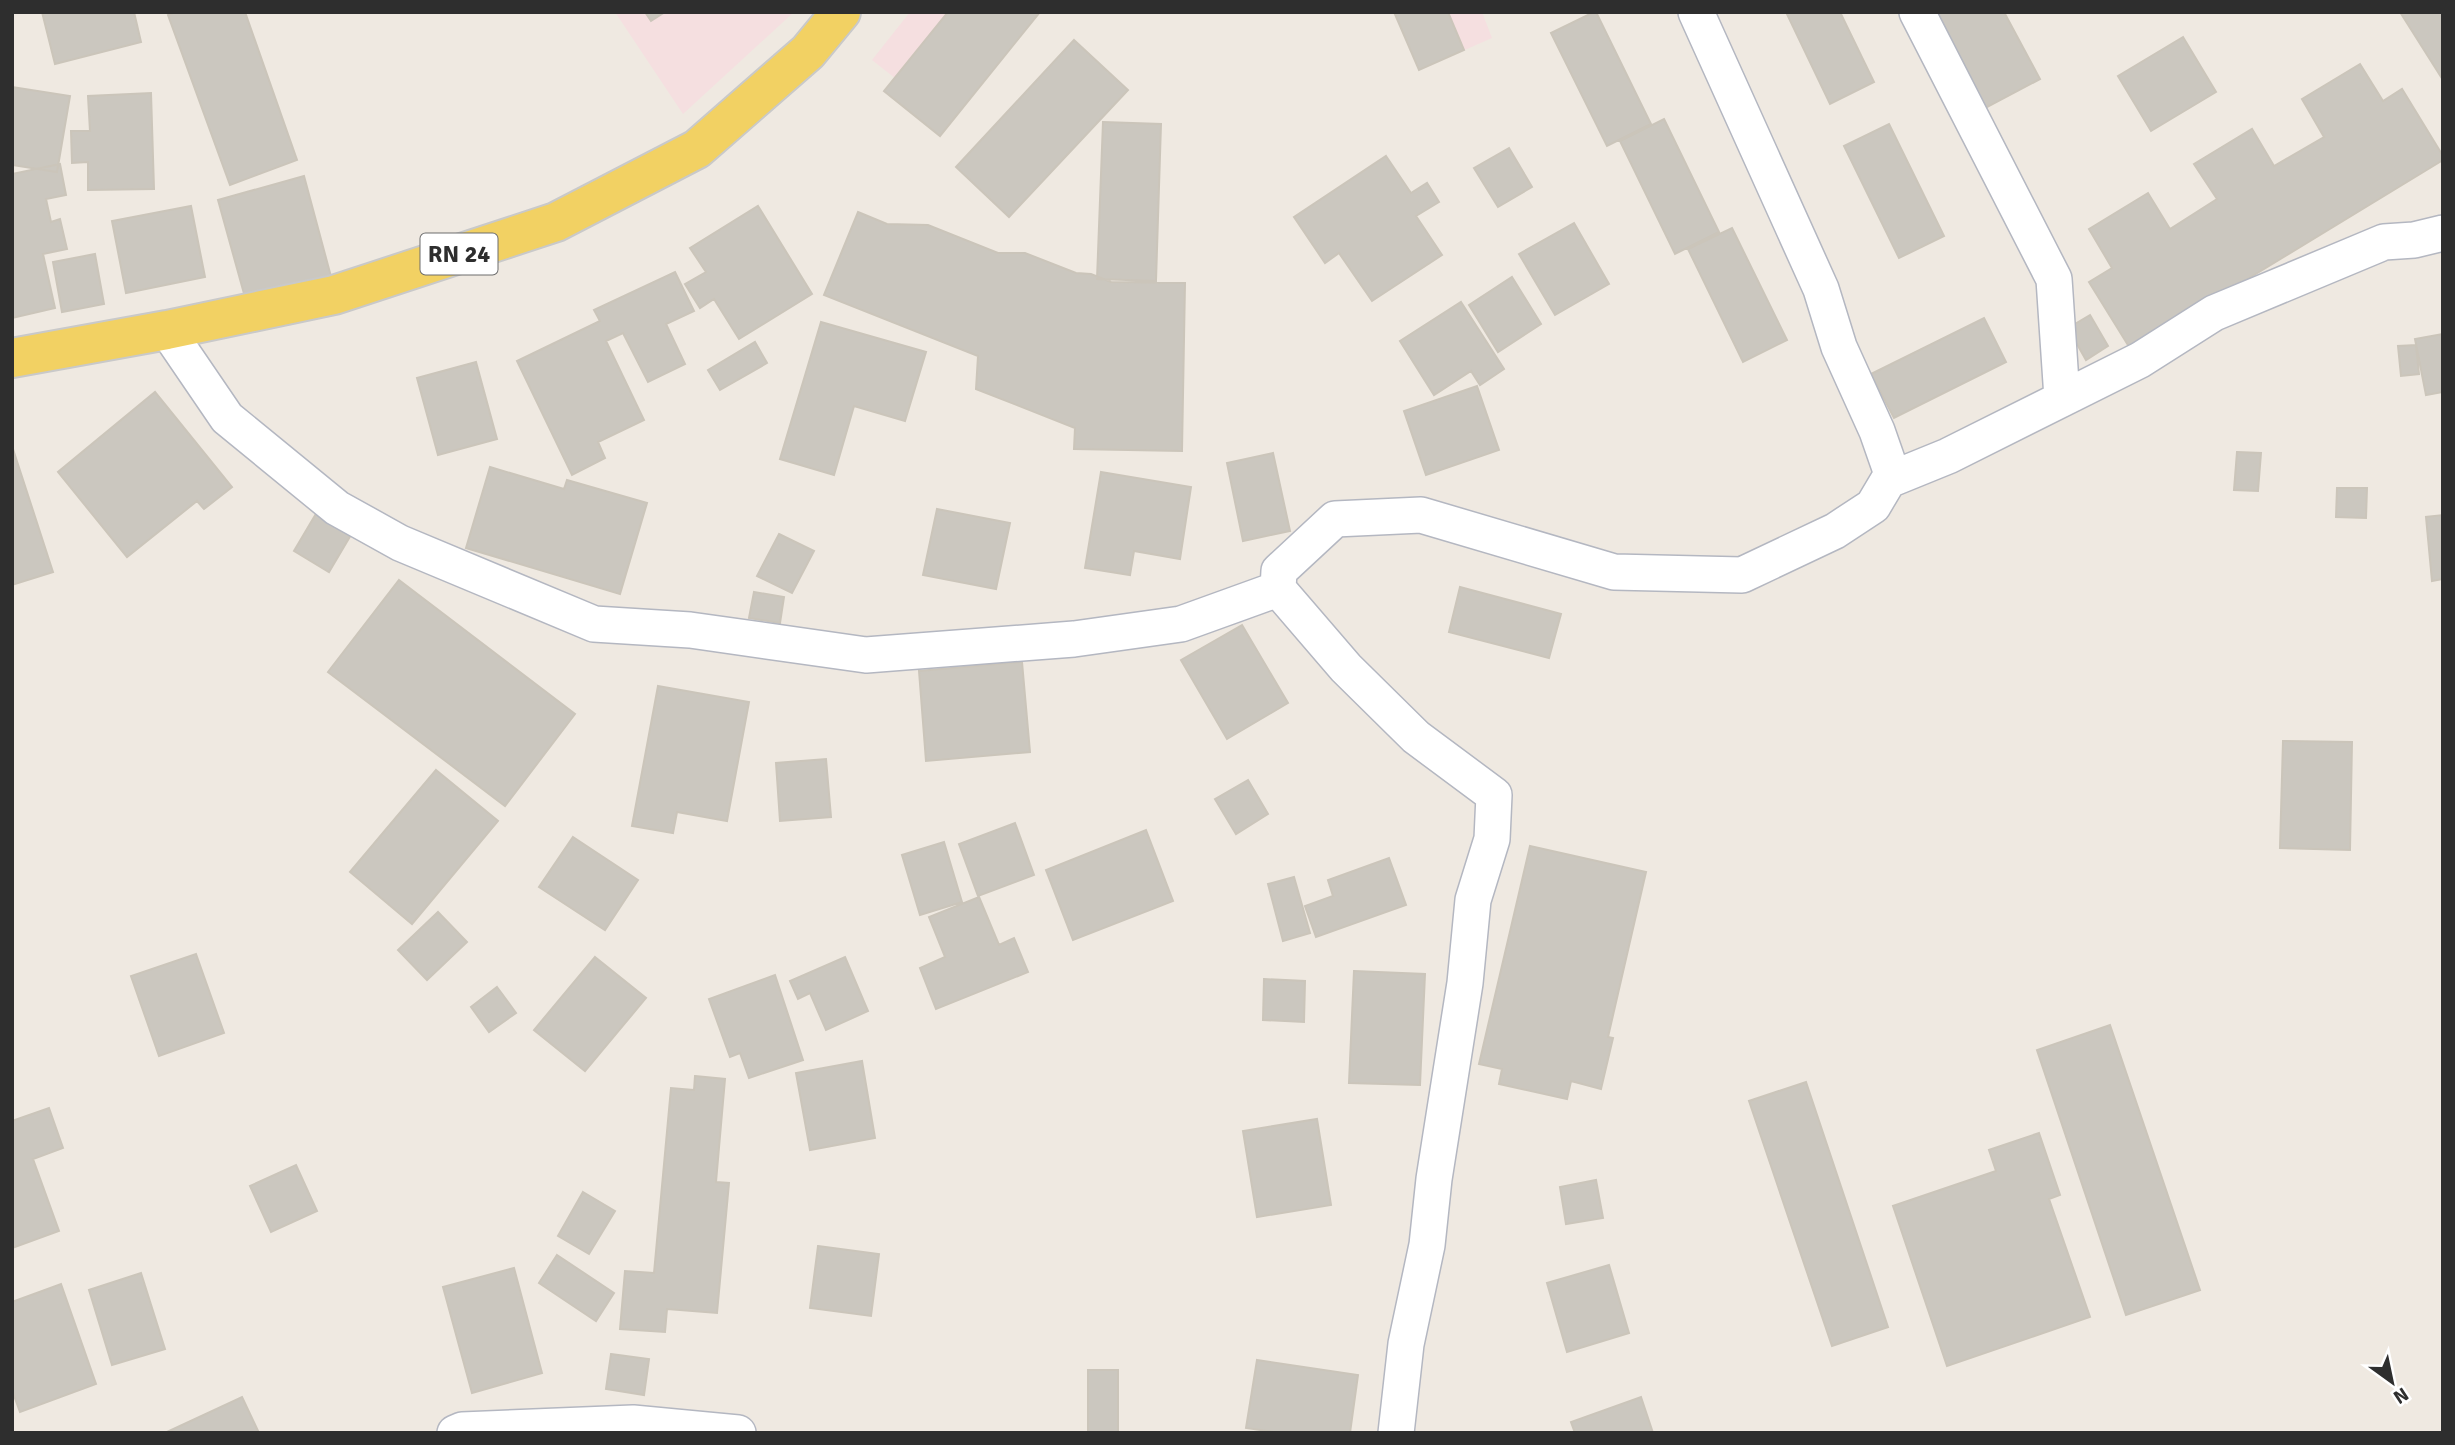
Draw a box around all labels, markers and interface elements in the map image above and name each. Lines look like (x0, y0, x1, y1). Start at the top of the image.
road number: RN 24 (420, 233, 498, 274)
north arrow (2357, 1347, 2427, 1417)
text: N (2389, 1382, 2413, 1409)

